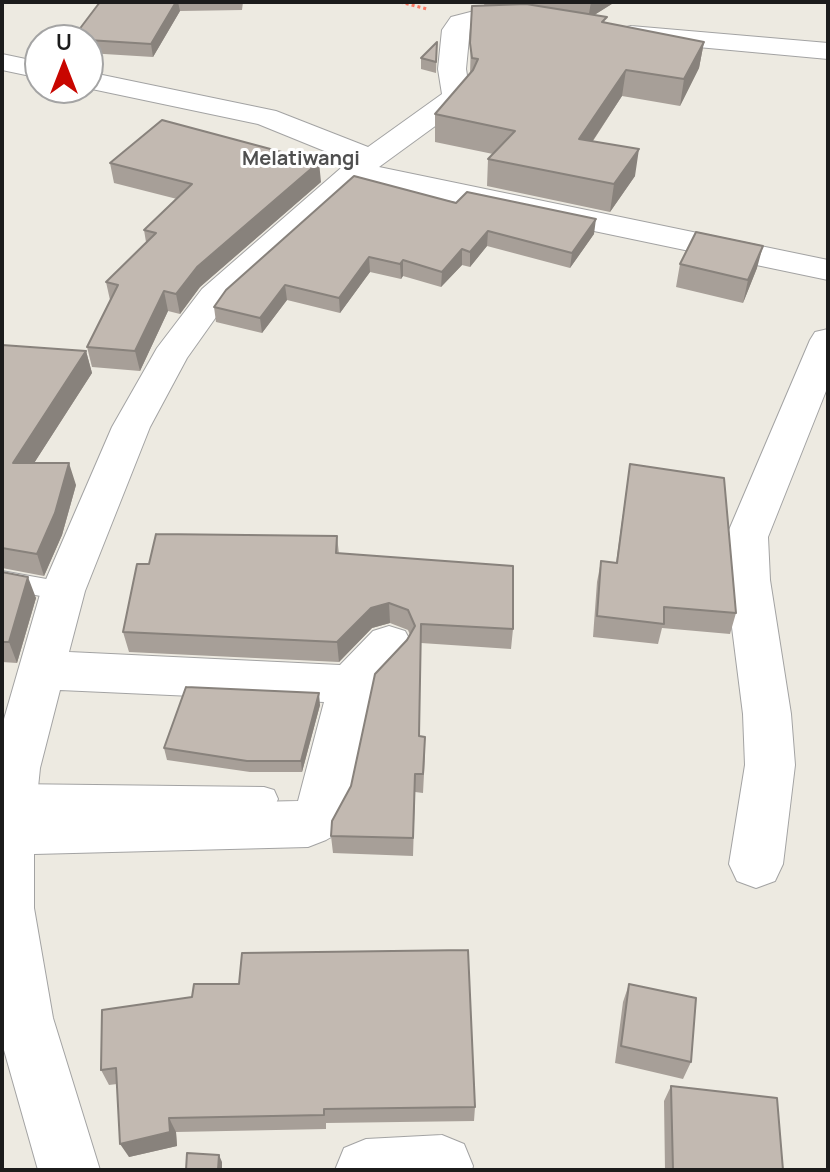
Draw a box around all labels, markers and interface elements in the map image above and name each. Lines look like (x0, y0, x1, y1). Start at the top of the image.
north arrow (24, 24, 104, 104)
text: U (56, 27, 72, 57)
district label: Melatiwangi (242, 147, 360, 171)

